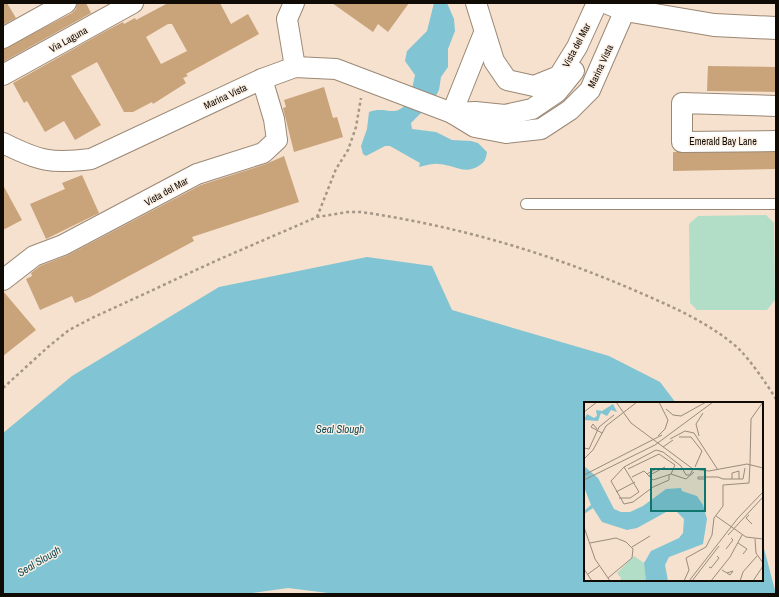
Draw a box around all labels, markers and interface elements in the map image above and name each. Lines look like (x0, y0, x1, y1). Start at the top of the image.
street label: Vista del Mar (559, 21, 594, 70)
street label: Via Laguna (47, 23, 90, 55)
street label: Marina Vista (585, 42, 616, 90)
street label: Marina Vista (201, 81, 249, 112)
street label: Emerald Bay Lane (689, 135, 757, 148)
street label: Vista del Mar (142, 174, 191, 209)
inset map (584, 402, 763, 581)
water label: Seal Slough (316, 422, 364, 436)
water label: Seal Slough (15, 542, 63, 580)

